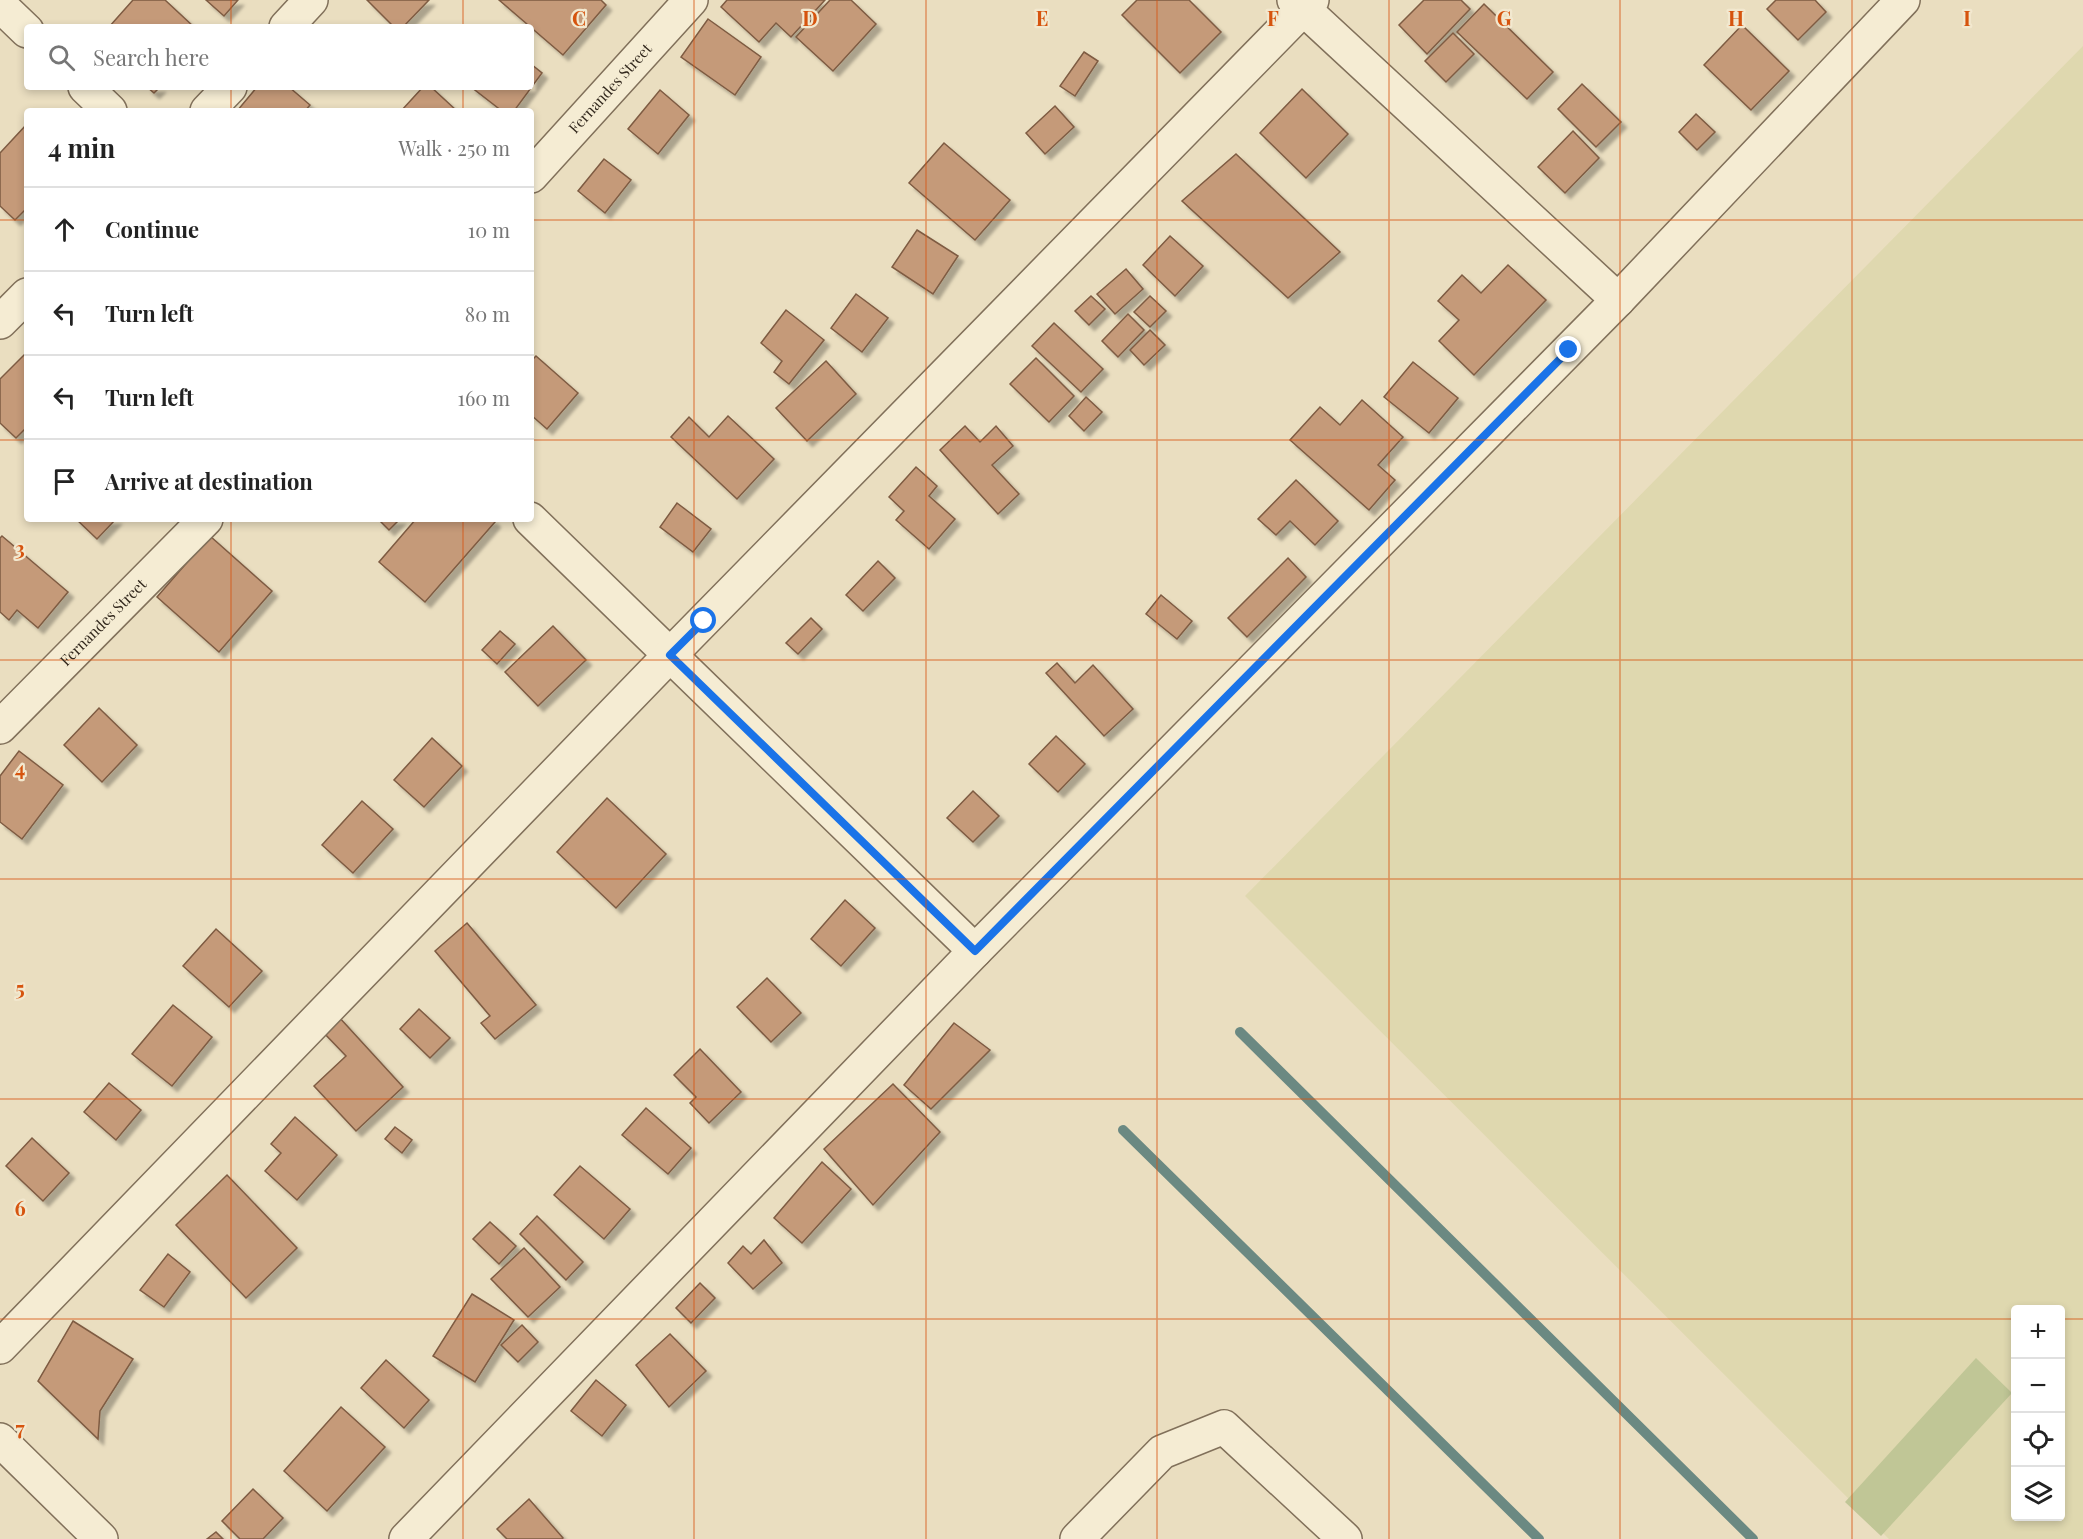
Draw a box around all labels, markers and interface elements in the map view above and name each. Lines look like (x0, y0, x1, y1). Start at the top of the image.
text: C (572, 4, 586, 31)
text: D (802, 4, 818, 31)
text: E (1036, 4, 1048, 31)
text: F (1267, 4, 1279, 31)
text: G (1497, 4, 1512, 31)
text: H (1728, 4, 1744, 31)
text: I (1963, 4, 1971, 31)
search box (24, 24, 534, 90)
street label: Fernandes Street (564, 38, 656, 137)
icon: search (45, 41, 78, 74)
text: Search here (93, 42, 209, 72)
text: 4 min (48, 130, 115, 165)
text: Walk · 250 m (399, 134, 510, 161)
icon: ahead (48, 213, 81, 246)
text: Continue (105, 214, 199, 244)
text: 10 m (468, 216, 510, 243)
icon: left (48, 297, 81, 330)
text: Turn left (105, 298, 194, 328)
text: 80 m (465, 300, 510, 327)
route end (1555, 336, 1581, 362)
icon: left (48, 381, 81, 414)
text: Turn left (105, 382, 194, 412)
text: 160 m (458, 384, 510, 411)
icon: arrive (48, 465, 81, 498)
text: Arrive at destination (105, 466, 313, 496)
text: 3 (15, 534, 25, 561)
street label: Fernandes Street (55, 573, 151, 670)
route start (690, 607, 716, 633)
text: 4 (15, 754, 25, 781)
text: 5 (15, 974, 25, 1001)
text: 6 (14, 1194, 26, 1221)
map controls (2011, 1305, 2065, 1521)
button: + (2011, 1305, 2065, 1359)
button: − (2011, 1359, 2065, 1413)
button: locate (2011, 1413, 2065, 1467)
text: 7 (15, 1414, 25, 1441)
button: layers (2011, 1467, 2065, 1521)

